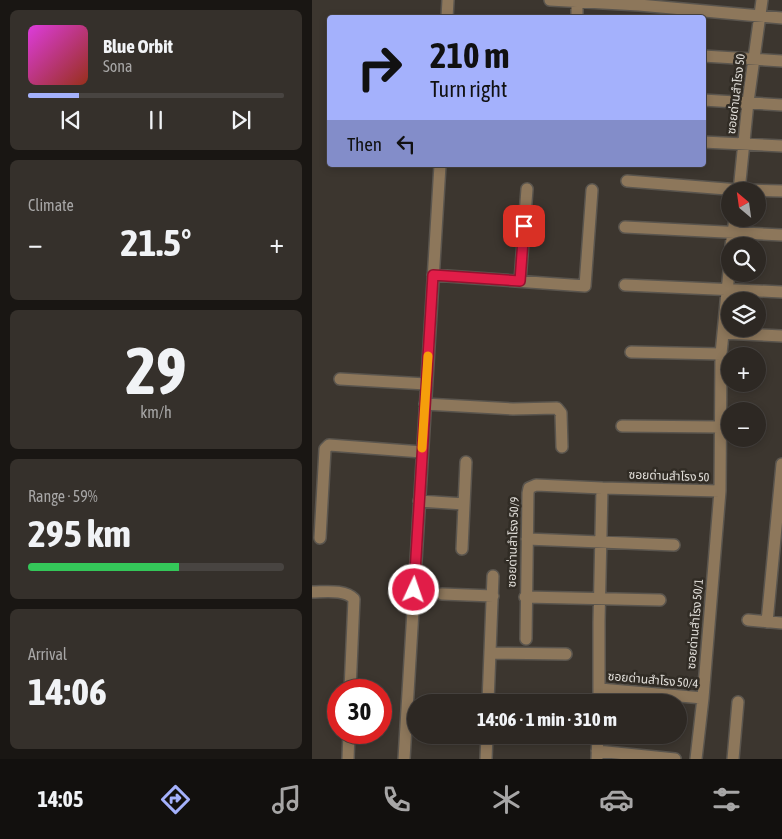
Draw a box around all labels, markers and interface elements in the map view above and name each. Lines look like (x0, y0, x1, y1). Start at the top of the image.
text: Blue Orbit (103, 35, 173, 57)
icon: right (347, 35, 412, 100)
text: 210 m (430, 35, 509, 75)
street label: ซอยด่านสำโรง 50 (724, 53, 748, 135)
text: Sona (103, 57, 132, 75)
text: Turn right (430, 76, 507, 102)
icon: previous (57, 106, 85, 134)
icon: pause (142, 106, 170, 134)
icon: next (227, 106, 255, 134)
icon: left (392, 130, 420, 158)
text: Then (347, 133, 382, 155)
north arrow (721, 182, 766, 228)
map controls (721, 182, 766, 447)
text: Climate (28, 196, 74, 214)
pin (503, 205, 545, 247)
icon: arrive (510, 212, 538, 240)
text: 21.5° (121, 221, 191, 264)
text: − (28, 227, 43, 259)
text: + (269, 227, 284, 259)
button: search (721, 237, 766, 282)
button: layers (721, 292, 766, 337)
text: 29 (125, 333, 187, 408)
button: + (721, 347, 766, 392)
button: − (721, 402, 766, 447)
text: km/h (140, 403, 172, 421)
street label: ซอยด่านสำโรง 50 (628, 468, 710, 484)
text: Range · 59% (28, 487, 98, 505)
street label: ซอยด่านสำโรง 50/9 (504, 496, 522, 587)
text: 295 km (28, 512, 131, 555)
position arrow (387, 563, 439, 615)
street label: ซอยด่านสำโรง 50/1 (684, 578, 706, 670)
text: Arrival (28, 645, 67, 663)
street label: ซอยด่านสำโรง 50/4 (607, 669, 699, 691)
text: 14:06 (28, 670, 107, 713)
speed limit sign: 30 (327, 679, 392, 744)
text: 14:06 · 1 min · 310 m (477, 708, 617, 730)
icon: directions (158, 782, 193, 817)
icon: music (269, 782, 304, 817)
icon: phone (379, 782, 414, 817)
icon: climate (489, 782, 524, 817)
icon: car (599, 782, 634, 817)
icon: filters (709, 782, 744, 817)
text: 14:05 (38, 786, 83, 812)

